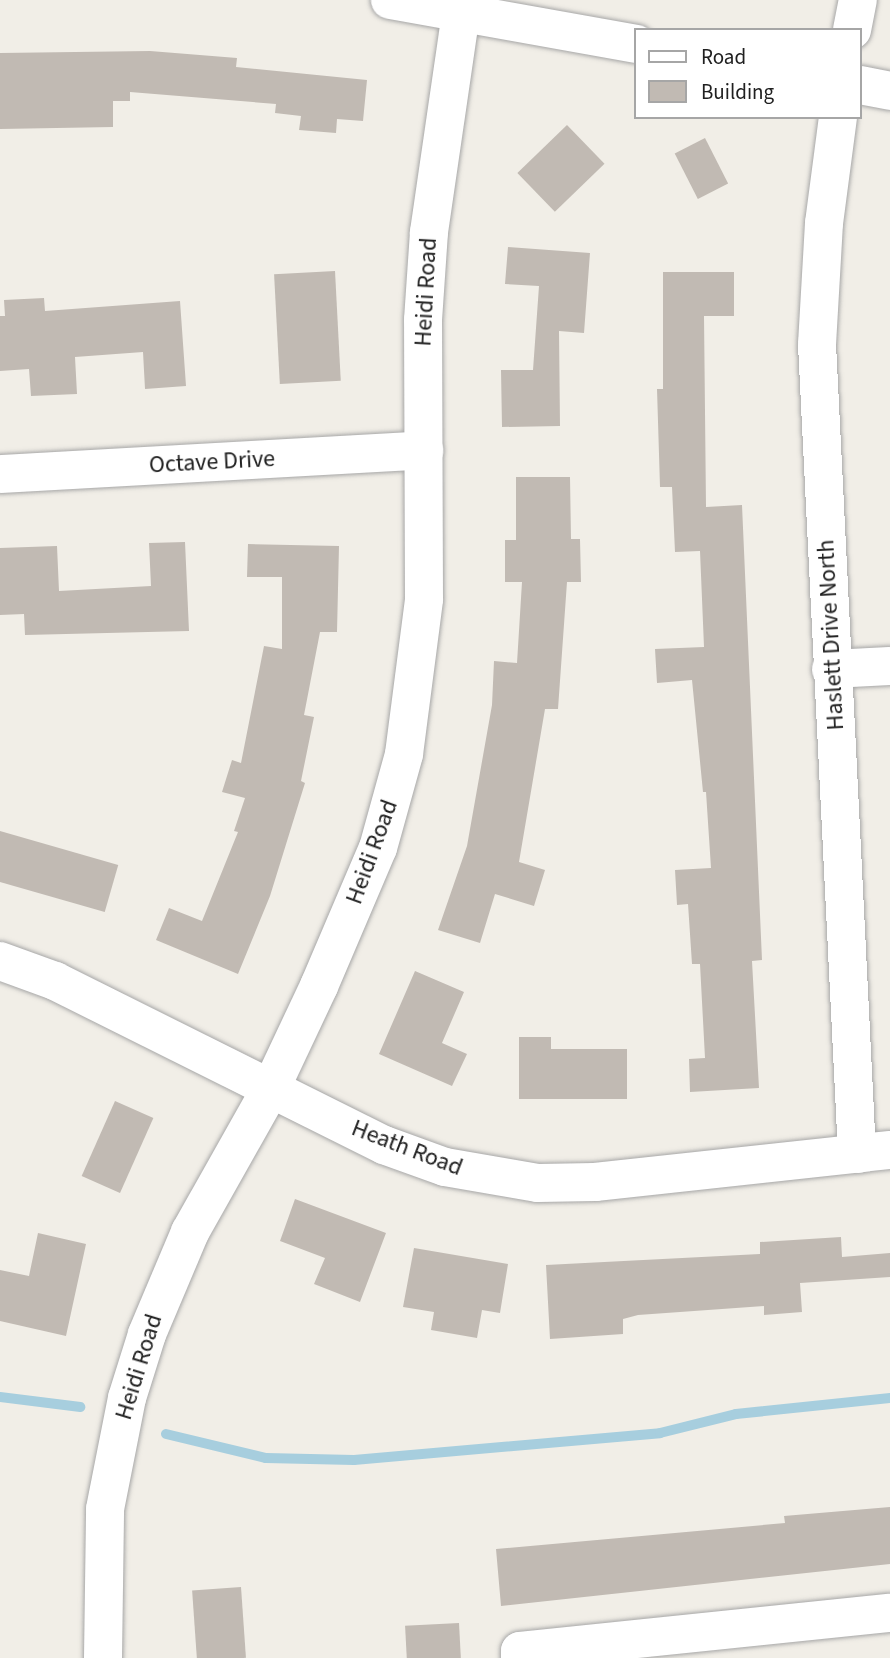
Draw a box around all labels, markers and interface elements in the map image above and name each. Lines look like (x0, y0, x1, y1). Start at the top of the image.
legend (634, 28, 862, 119)
text: Road (701, 42, 746, 72)
text: Building (701, 77, 774, 107)
street label: Heidi Road (409, 237, 443, 347)
street label: Octave Drive (148, 444, 276, 480)
street label: Haslett Drive North (812, 539, 850, 731)
street label: Heidi Road (340, 796, 404, 908)
street label: Heath Road (347, 1114, 467, 1182)
street label: Heidi Road (109, 1311, 169, 1423)

